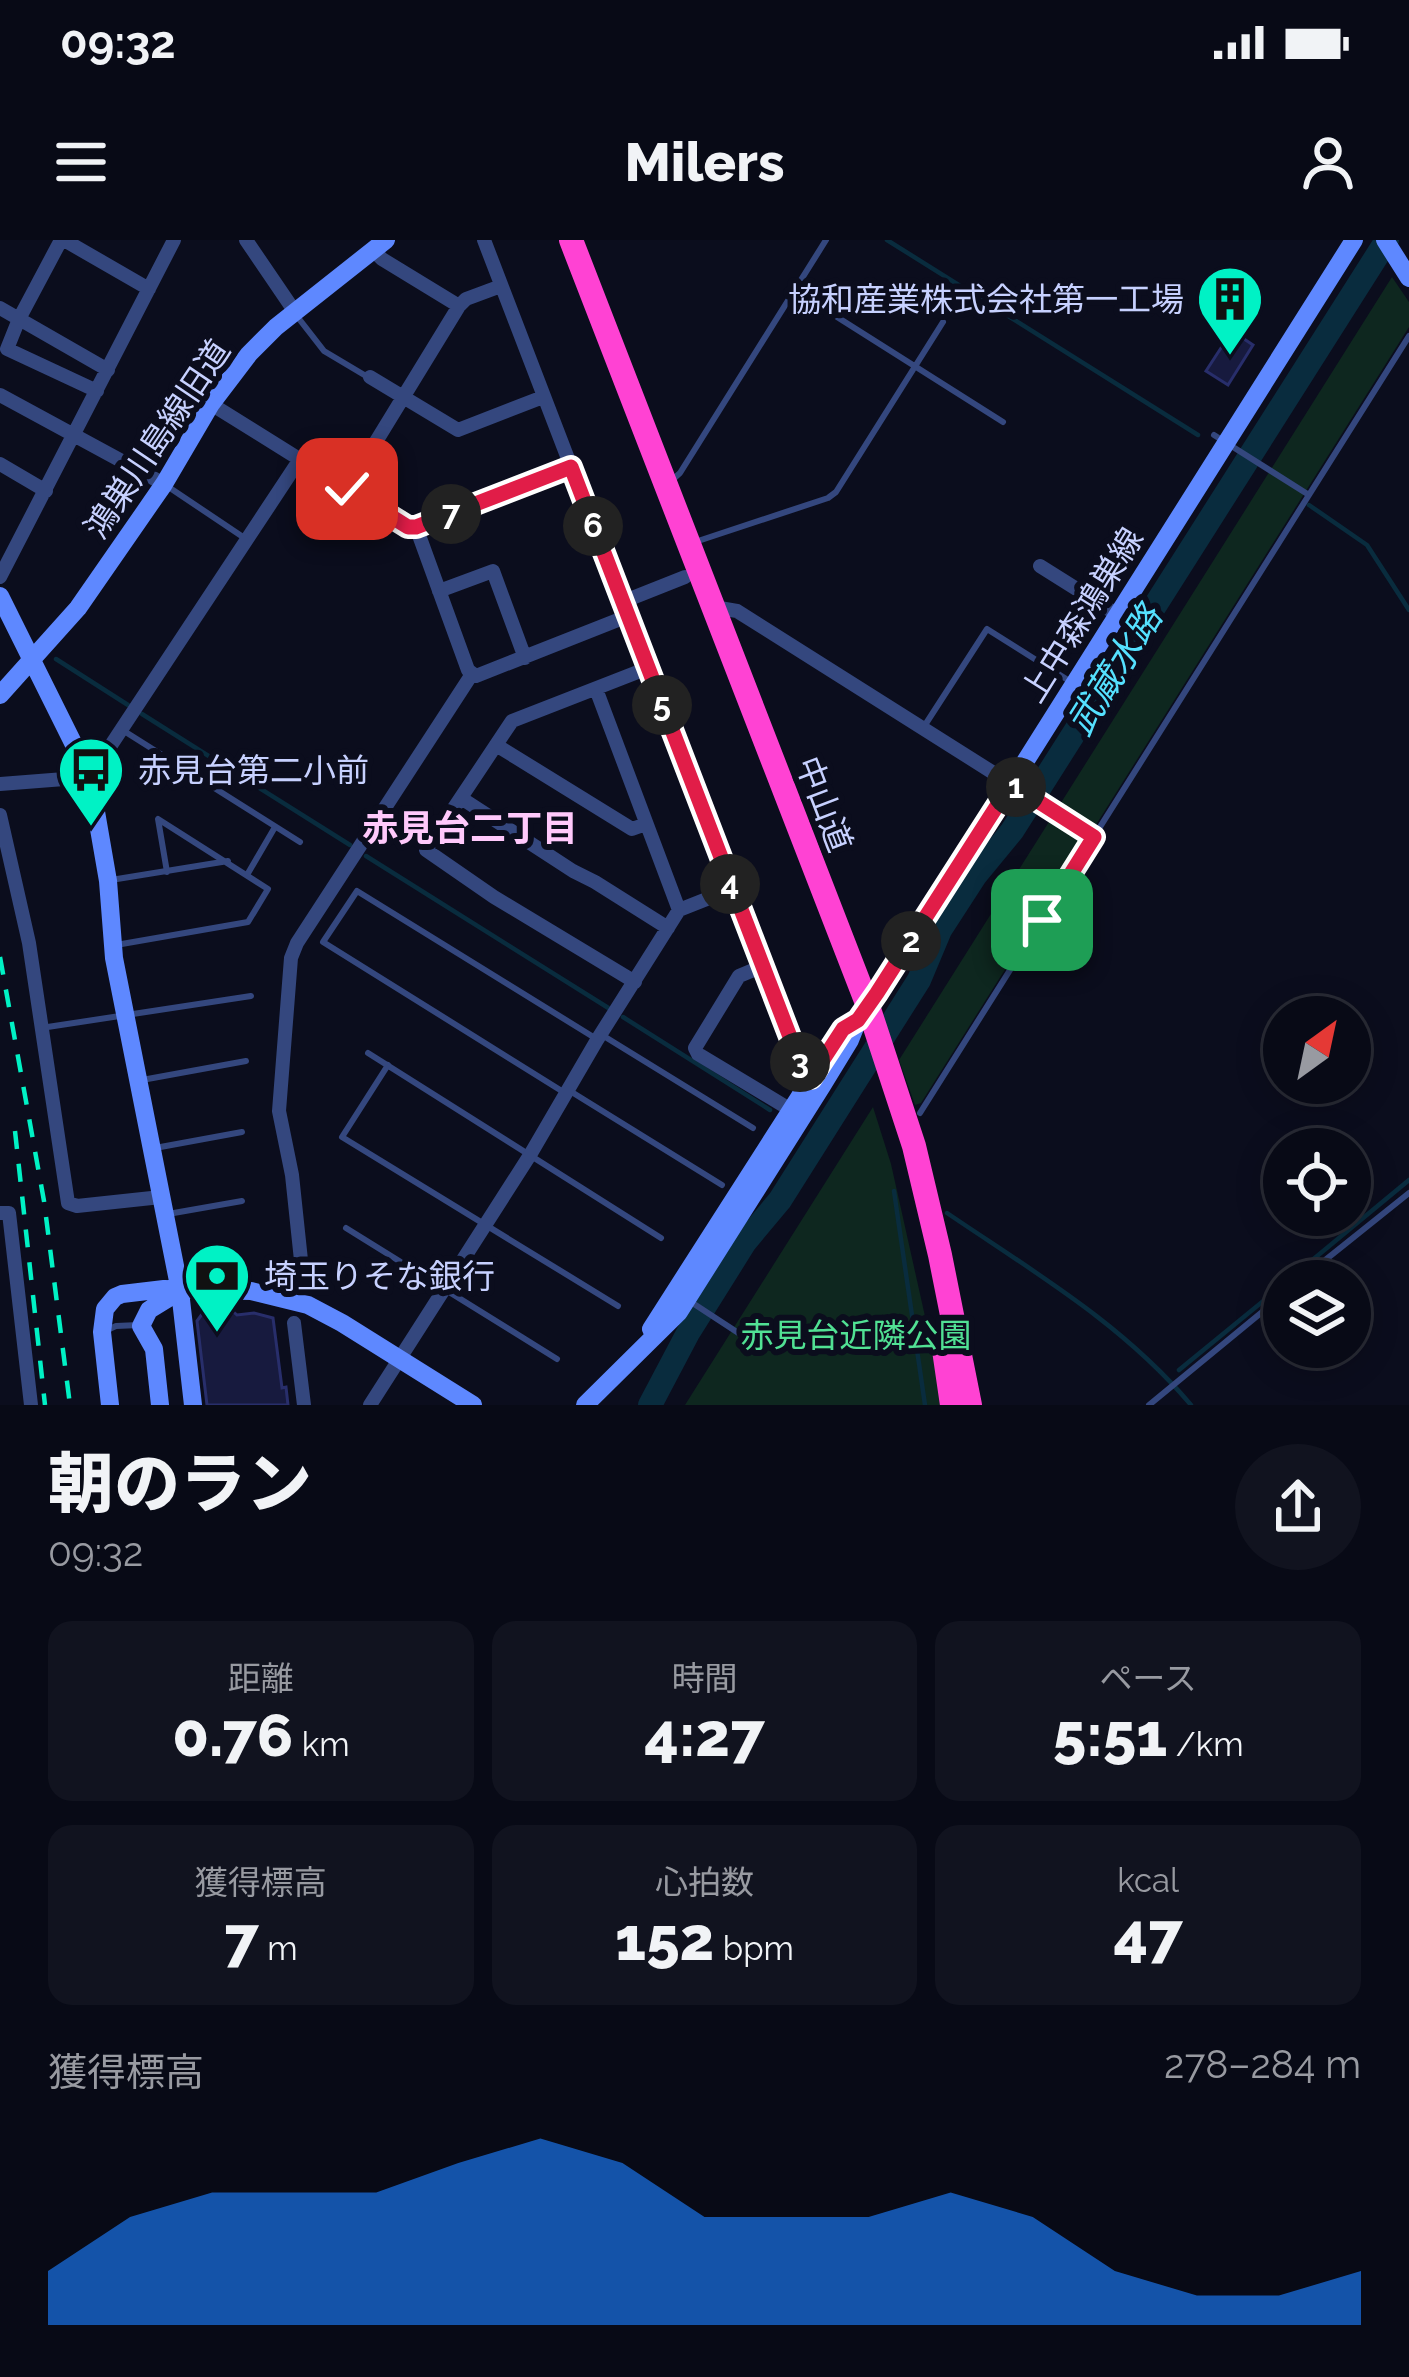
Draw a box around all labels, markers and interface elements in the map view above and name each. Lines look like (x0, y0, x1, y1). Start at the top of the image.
text: 09:32 (60, 16, 176, 69)
icon: menu (48, 129, 114, 195)
icon: person (1295, 129, 1361, 195)
text: Milers (624, 130, 785, 194)
building icon: 協和産業株式会社第一工場 (1195, 264, 1265, 358)
place label: 協和産業株式会社第一工場 (788, 280, 1184, 319)
street label: 鴻巣川島線旧道 (76, 332, 238, 546)
pin (296, 438, 398, 540)
icon: check (314, 456, 380, 522)
pin: 7 (421, 484, 481, 544)
text: 7 (442, 494, 460, 533)
pin: 6 (563, 496, 623, 556)
text: 6 (583, 506, 603, 545)
street label: 上中森鴻巣線 (1013, 521, 1151, 709)
water label: 武蔵水路 (1058, 595, 1172, 742)
pin: 5 (632, 675, 692, 735)
text: 5 (653, 685, 671, 724)
bus stop icon: 赤見台第二小前 (56, 735, 126, 829)
place label: 赤見台第二小前 (138, 751, 369, 790)
street label: 中山道 (788, 751, 860, 857)
pin: 1 (986, 757, 1046, 817)
text: 1 (1008, 767, 1024, 806)
district label: 赤見台二丁目 (362, 807, 578, 849)
pin: 4 (700, 854, 760, 914)
text: 4 (721, 864, 739, 903)
pin (991, 869, 1093, 971)
icon: arrive (1009, 887, 1075, 953)
pin: 2 (881, 911, 941, 971)
text: 2 (902, 921, 920, 960)
north arrow (1263, 996, 1371, 1104)
map controls (1263, 996, 1371, 1368)
pin: 3 (770, 1032, 830, 1092)
text: 3 (791, 1042, 809, 1081)
button: locate (1263, 1128, 1371, 1236)
bank icon: 埼玉りそな銀行 (182, 1241, 252, 1335)
place label: 埼玉りそな銀行 (264, 1257, 495, 1296)
button: layers (1263, 1260, 1371, 1368)
park label: 赤見台近隣公園 (741, 1316, 972, 1355)
button: share (1235, 1444, 1361, 1570)
text: 朝のラン (48, 1445, 312, 1522)
text: 09:32 (48, 1529, 143, 1575)
text: 距離 (228, 1659, 294, 1698)
text: 時間 (671, 1659, 737, 1698)
text: ペース (1099, 1659, 1197, 1698)
text: 0.76 (172, 1700, 293, 1770)
text: 4:27 (644, 1700, 765, 1770)
text: 5:51 (1053, 1700, 1167, 1770)
text: km (293, 1725, 350, 1764)
text: /km (1167, 1725, 1243, 1764)
text: kcal (1117, 1861, 1179, 1900)
text: 獲得標高 (195, 1863, 327, 1902)
text: 心拍数 (655, 1863, 754, 1902)
text: 47 (1114, 1900, 1183, 1970)
text: 7 (224, 1904, 259, 1974)
text: 152 (615, 1904, 714, 1974)
text: m (259, 1929, 297, 1968)
text: bpm (714, 1929, 794, 1968)
text: 278–284 m (1164, 2041, 1361, 2087)
text: 獲得標高 (48, 2049, 204, 2095)

